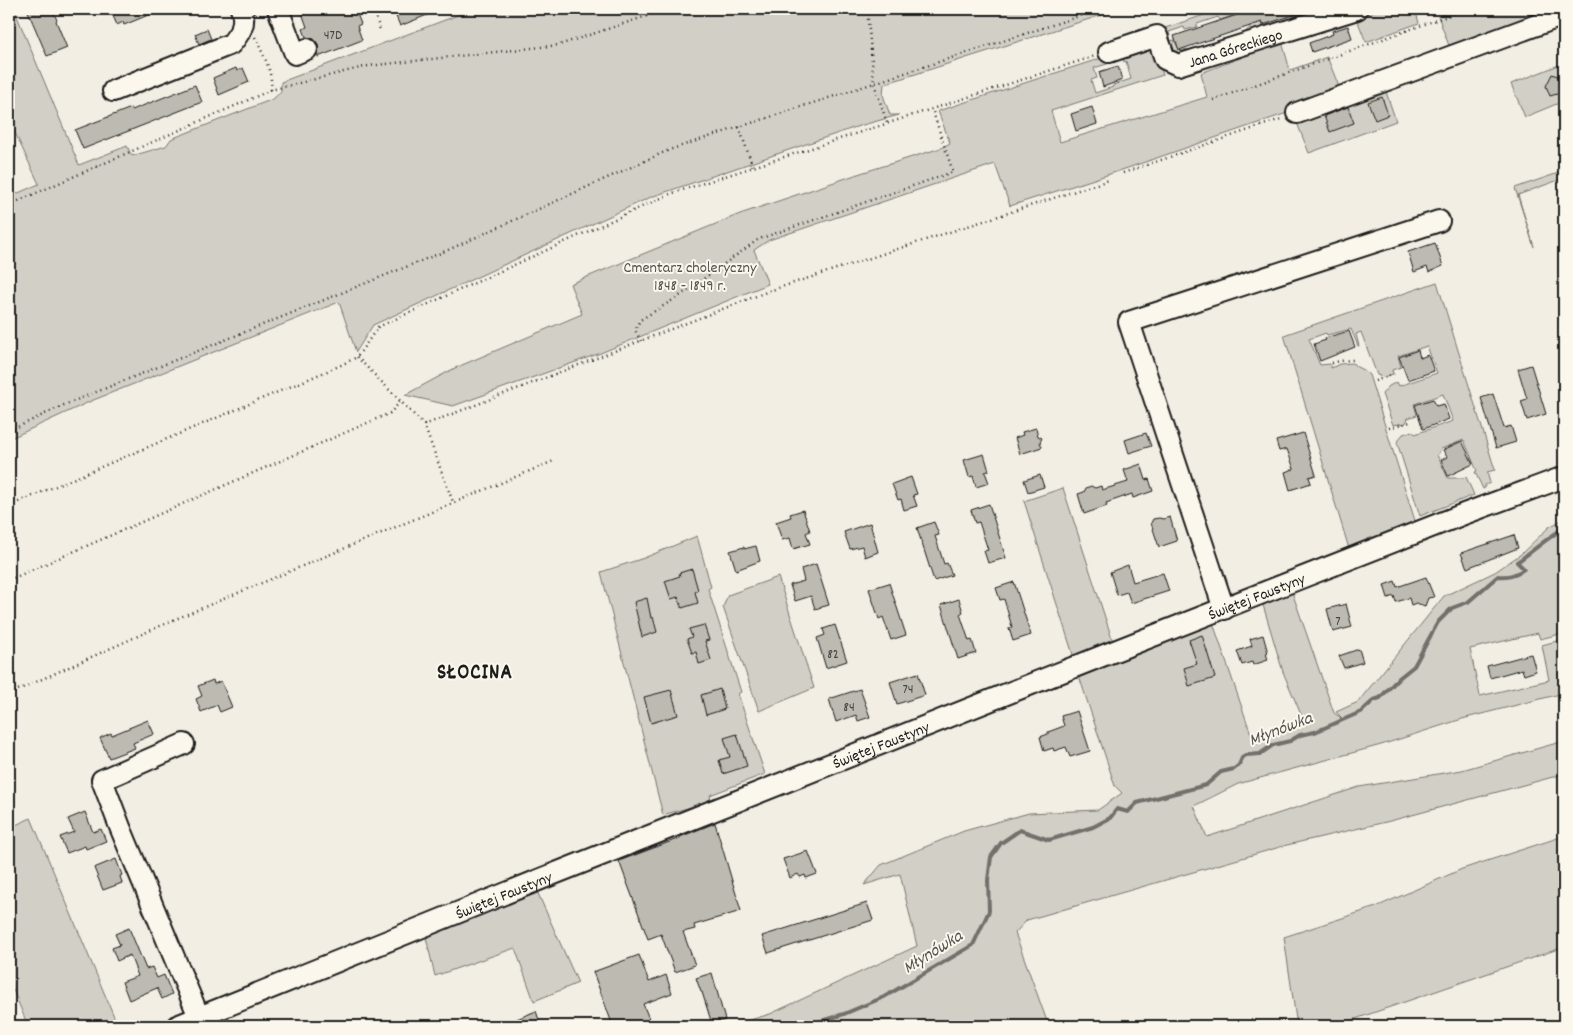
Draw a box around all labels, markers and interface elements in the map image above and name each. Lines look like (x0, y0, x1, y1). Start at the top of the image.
street label: Jana Góreckiego (1186, 24, 1286, 75)
house number: 47D (324, 26, 342, 46)
park label: Cmentarz choleryczny 1848 - 1849 r. (624, 257, 757, 298)
street label: Świętej Faustyny (1205, 568, 1310, 627)
house number: 7 (1335, 612, 1341, 632)
house number: 82 (827, 645, 839, 665)
district label: SŁOCINA (437, 659, 513, 689)
house number: 74 (902, 680, 914, 700)
house number: 84 (843, 698, 855, 718)
water label: Młynówka (1246, 706, 1318, 754)
street label: Świętej Faustyny (830, 717, 934, 776)
street label: Świętej Faustyny (453, 867, 556, 926)
water label: Młynówka (899, 924, 969, 981)

